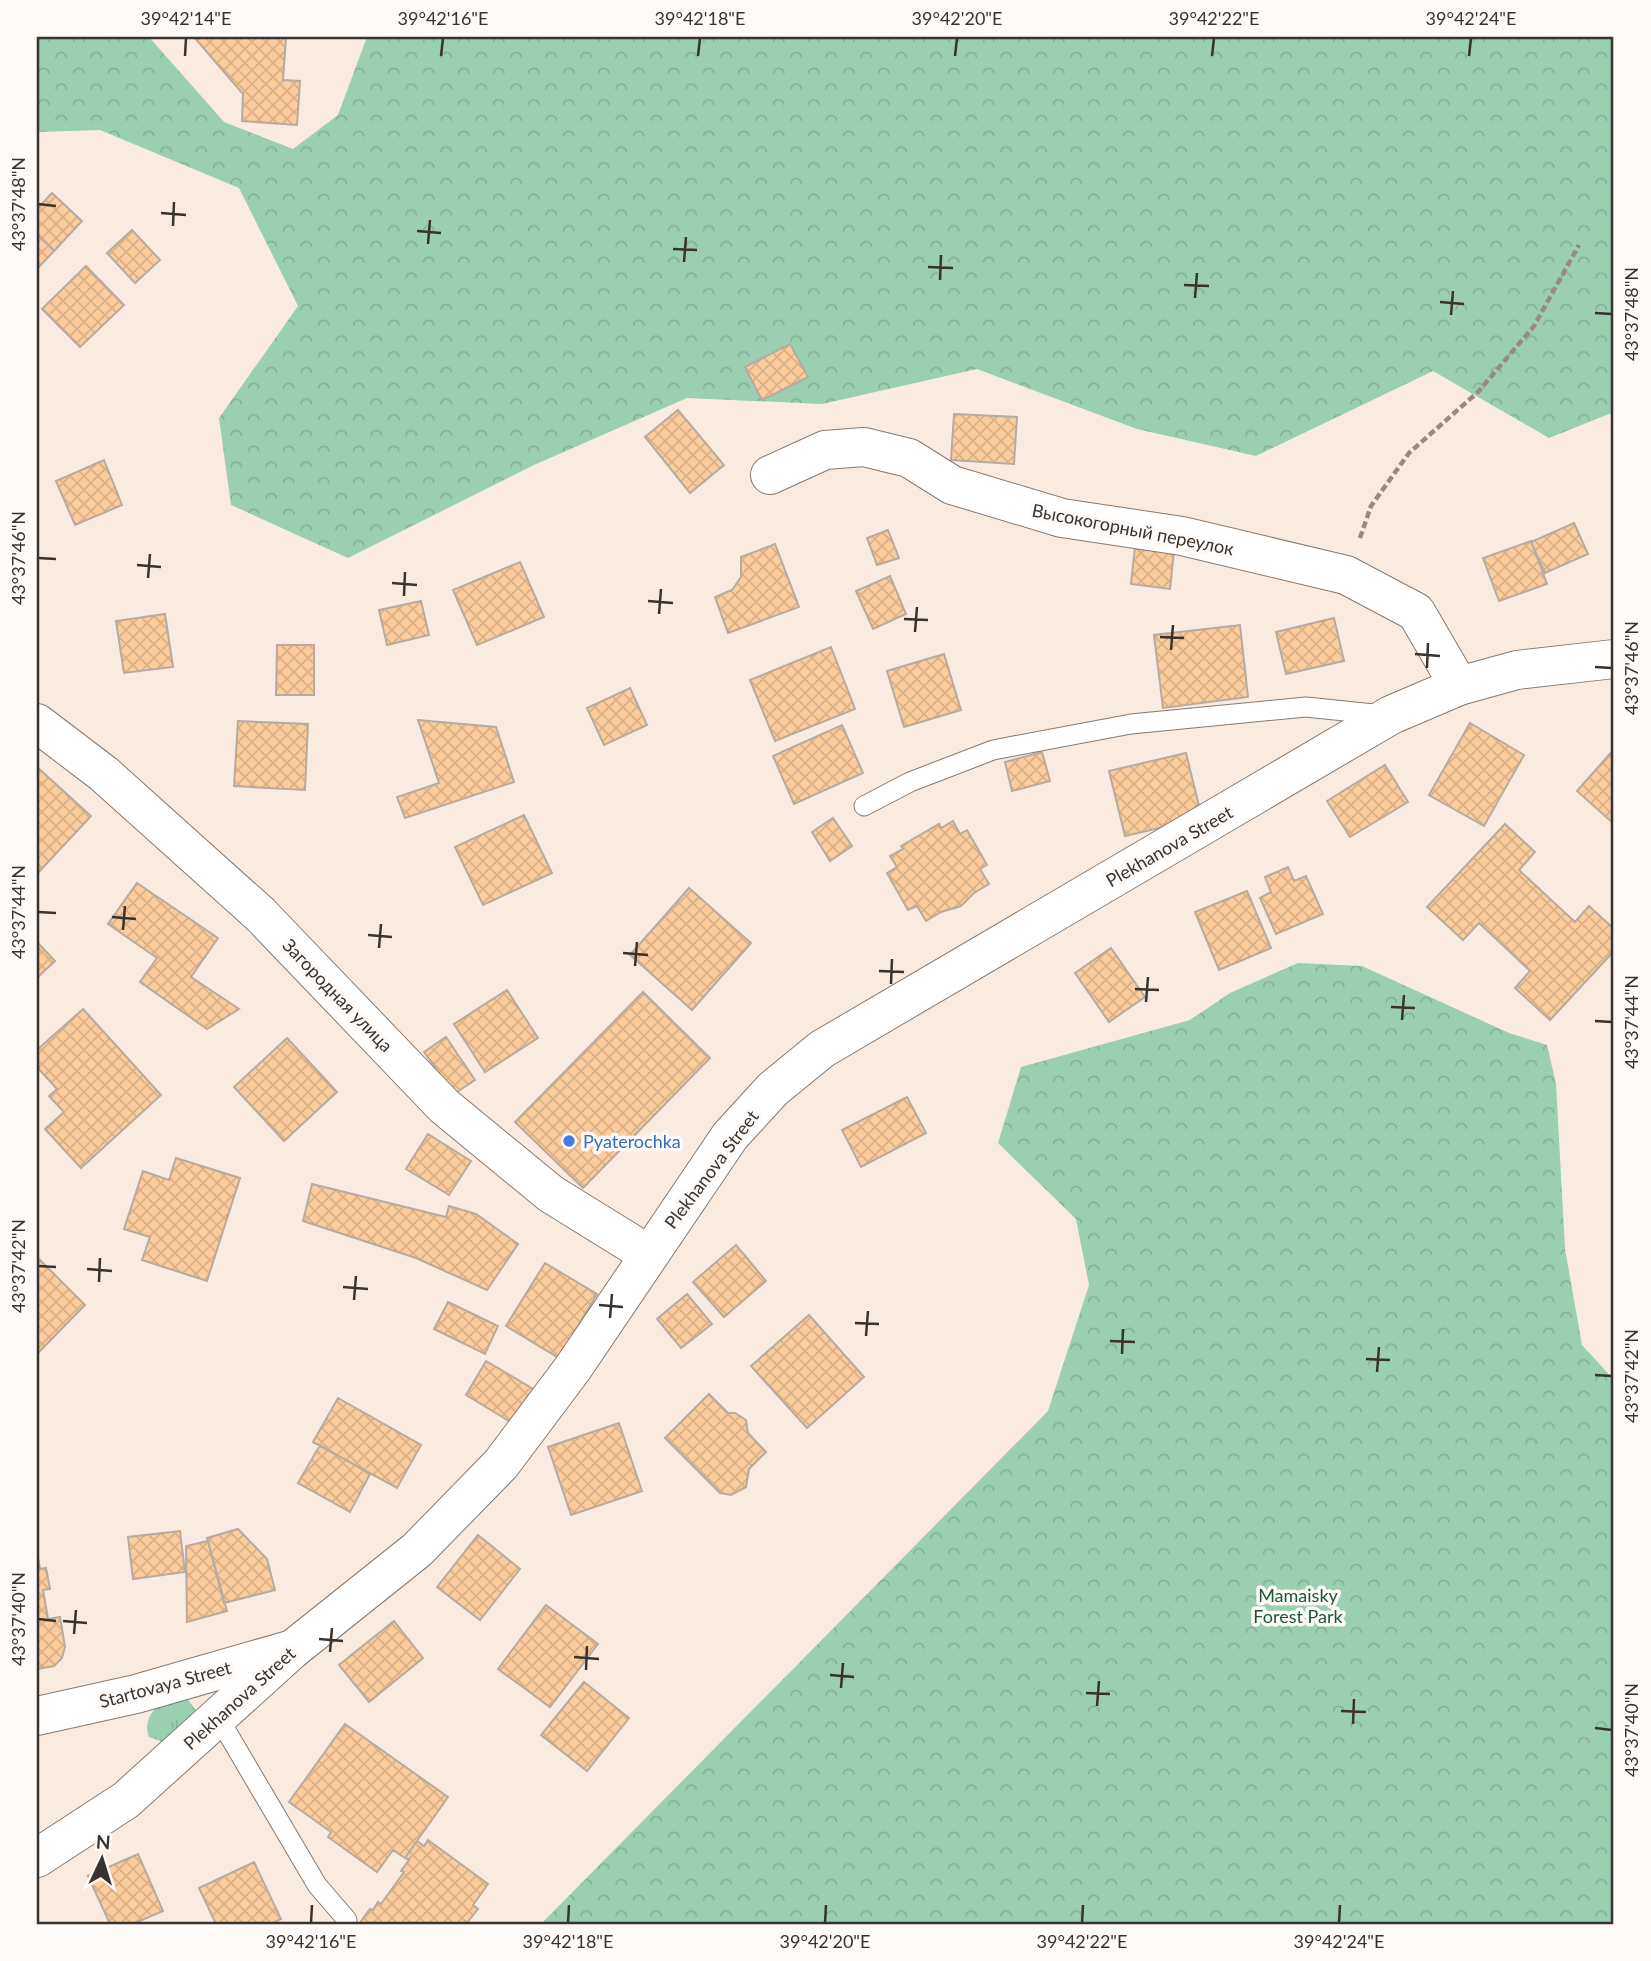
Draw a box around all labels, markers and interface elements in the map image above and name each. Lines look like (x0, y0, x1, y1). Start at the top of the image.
text: 39°42'14"E (141, 7, 231, 29)
text: 39°42'16"E (398, 7, 488, 29)
text: 39°42'18"E (655, 7, 745, 29)
text: 39°42'20"E (912, 7, 1002, 29)
text: 39°42'22"E (1169, 7, 1259, 29)
text: 39°42'24"E (1426, 7, 1516, 29)
text: 43°37'48"N (7, 157, 29, 251)
text: 43°37'48"N (1620, 267, 1642, 361)
street label: Высокогорный переулок (1030, 499, 1236, 559)
text: 43°37'46"N (7, 511, 29, 605)
text: 43°37'46"N (1620, 621, 1642, 715)
street label: Plekhanova Street (1102, 801, 1237, 891)
text: 43°37'44"N (7, 865, 29, 959)
street label: Загородная улица (278, 934, 398, 1056)
text: 43°37'44"N (1620, 975, 1642, 1069)
street label: Plekhanova Street (659, 1105, 763, 1233)
place label: Pyaterochka (583, 1130, 681, 1152)
marker: Pyaterochka (561, 1133, 577, 1149)
text: 43°37'42"N (7, 1219, 29, 1313)
text: 43°37'42"N (1620, 1329, 1642, 1423)
text: 43°37'40"N (7, 1572, 29, 1666)
park label: Mamaisky Forest Park (1253, 1584, 1344, 1627)
street label: Plekhanova Street (179, 1642, 300, 1754)
street label: Startovaya Street (97, 1656, 234, 1712)
text: 43°37'40"N (1620, 1683, 1642, 1777)
north arrow (66, 1825, 136, 1895)
text: N (95, 1830, 111, 1854)
text: 39°42'16"E (266, 1930, 356, 1952)
text: 39°42'18"E (523, 1930, 613, 1952)
text: 39°42'20"E (780, 1930, 870, 1952)
text: 39°42'22"E (1037, 1930, 1127, 1952)
text: 39°42'24"E (1294, 1930, 1384, 1952)

